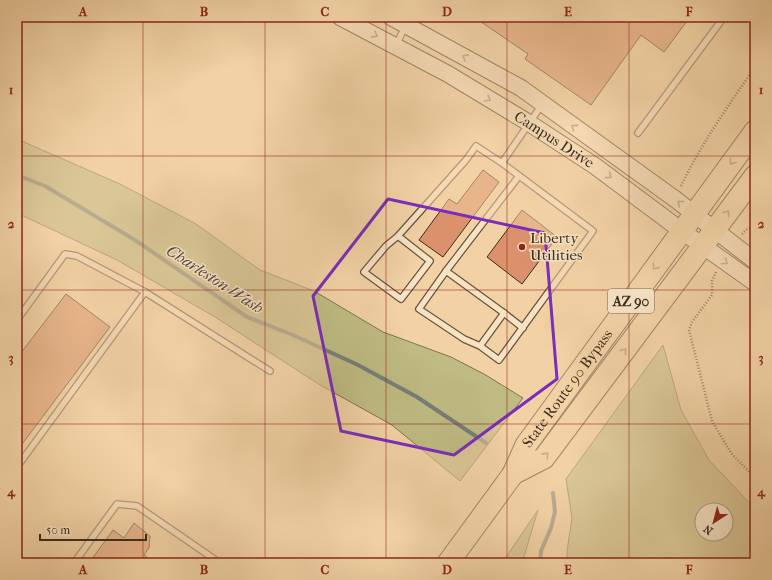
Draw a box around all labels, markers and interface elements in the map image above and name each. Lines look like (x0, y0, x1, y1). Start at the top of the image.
text: A (78, 4, 88, 19)
text: B (200, 4, 209, 19)
text: C (321, 4, 330, 19)
text: D (442, 4, 452, 19)
text: E (564, 4, 572, 19)
text: F (685, 4, 693, 19)
one-way arrow (370, 30, 378, 37)
one-way arrow (462, 55, 469, 62)
text: 1 (9, 82, 14, 97)
text: 1 (759, 82, 764, 97)
one-way arrow (484, 94, 491, 101)
street label: Campus Drive (511, 107, 598, 172)
one-way arrow (572, 125, 579, 132)
one-way arrow (730, 158, 737, 165)
one-way arrow (604, 172, 611, 179)
one-way arrow (677, 201, 684, 208)
one-way arrow (722, 211, 729, 218)
text: 2 (8, 216, 15, 231)
text: 2 (758, 216, 765, 231)
place label: Liberty Utilities (530, 229, 583, 264)
water label: Charleston Wash (163, 241, 267, 317)
marker: Liberty Utilities (517, 242, 527, 252)
one-way arrow (721, 257, 728, 264)
one-way arrow (653, 263, 660, 270)
road number: AZ 90 (608, 289, 654, 313)
street label: State Route 90 Bypass (518, 325, 617, 451)
one-way arrow (620, 348, 627, 355)
text: 3 (8, 350, 14, 366)
text: 3 (758, 350, 764, 366)
one-way arrow (541, 452, 548, 459)
text: 4 (6, 484, 16, 500)
text: 4 (756, 484, 766, 500)
north arrow (694, 502, 734, 542)
scale bar (40, 516, 146, 542)
text: N (701, 522, 716, 537)
text: 50 m (46, 523, 70, 537)
text: A (78, 562, 88, 577)
text: B (200, 562, 209, 577)
text: C (321, 562, 330, 577)
text: D (442, 562, 452, 577)
text: E (564, 562, 572, 577)
text: F (685, 562, 693, 577)

